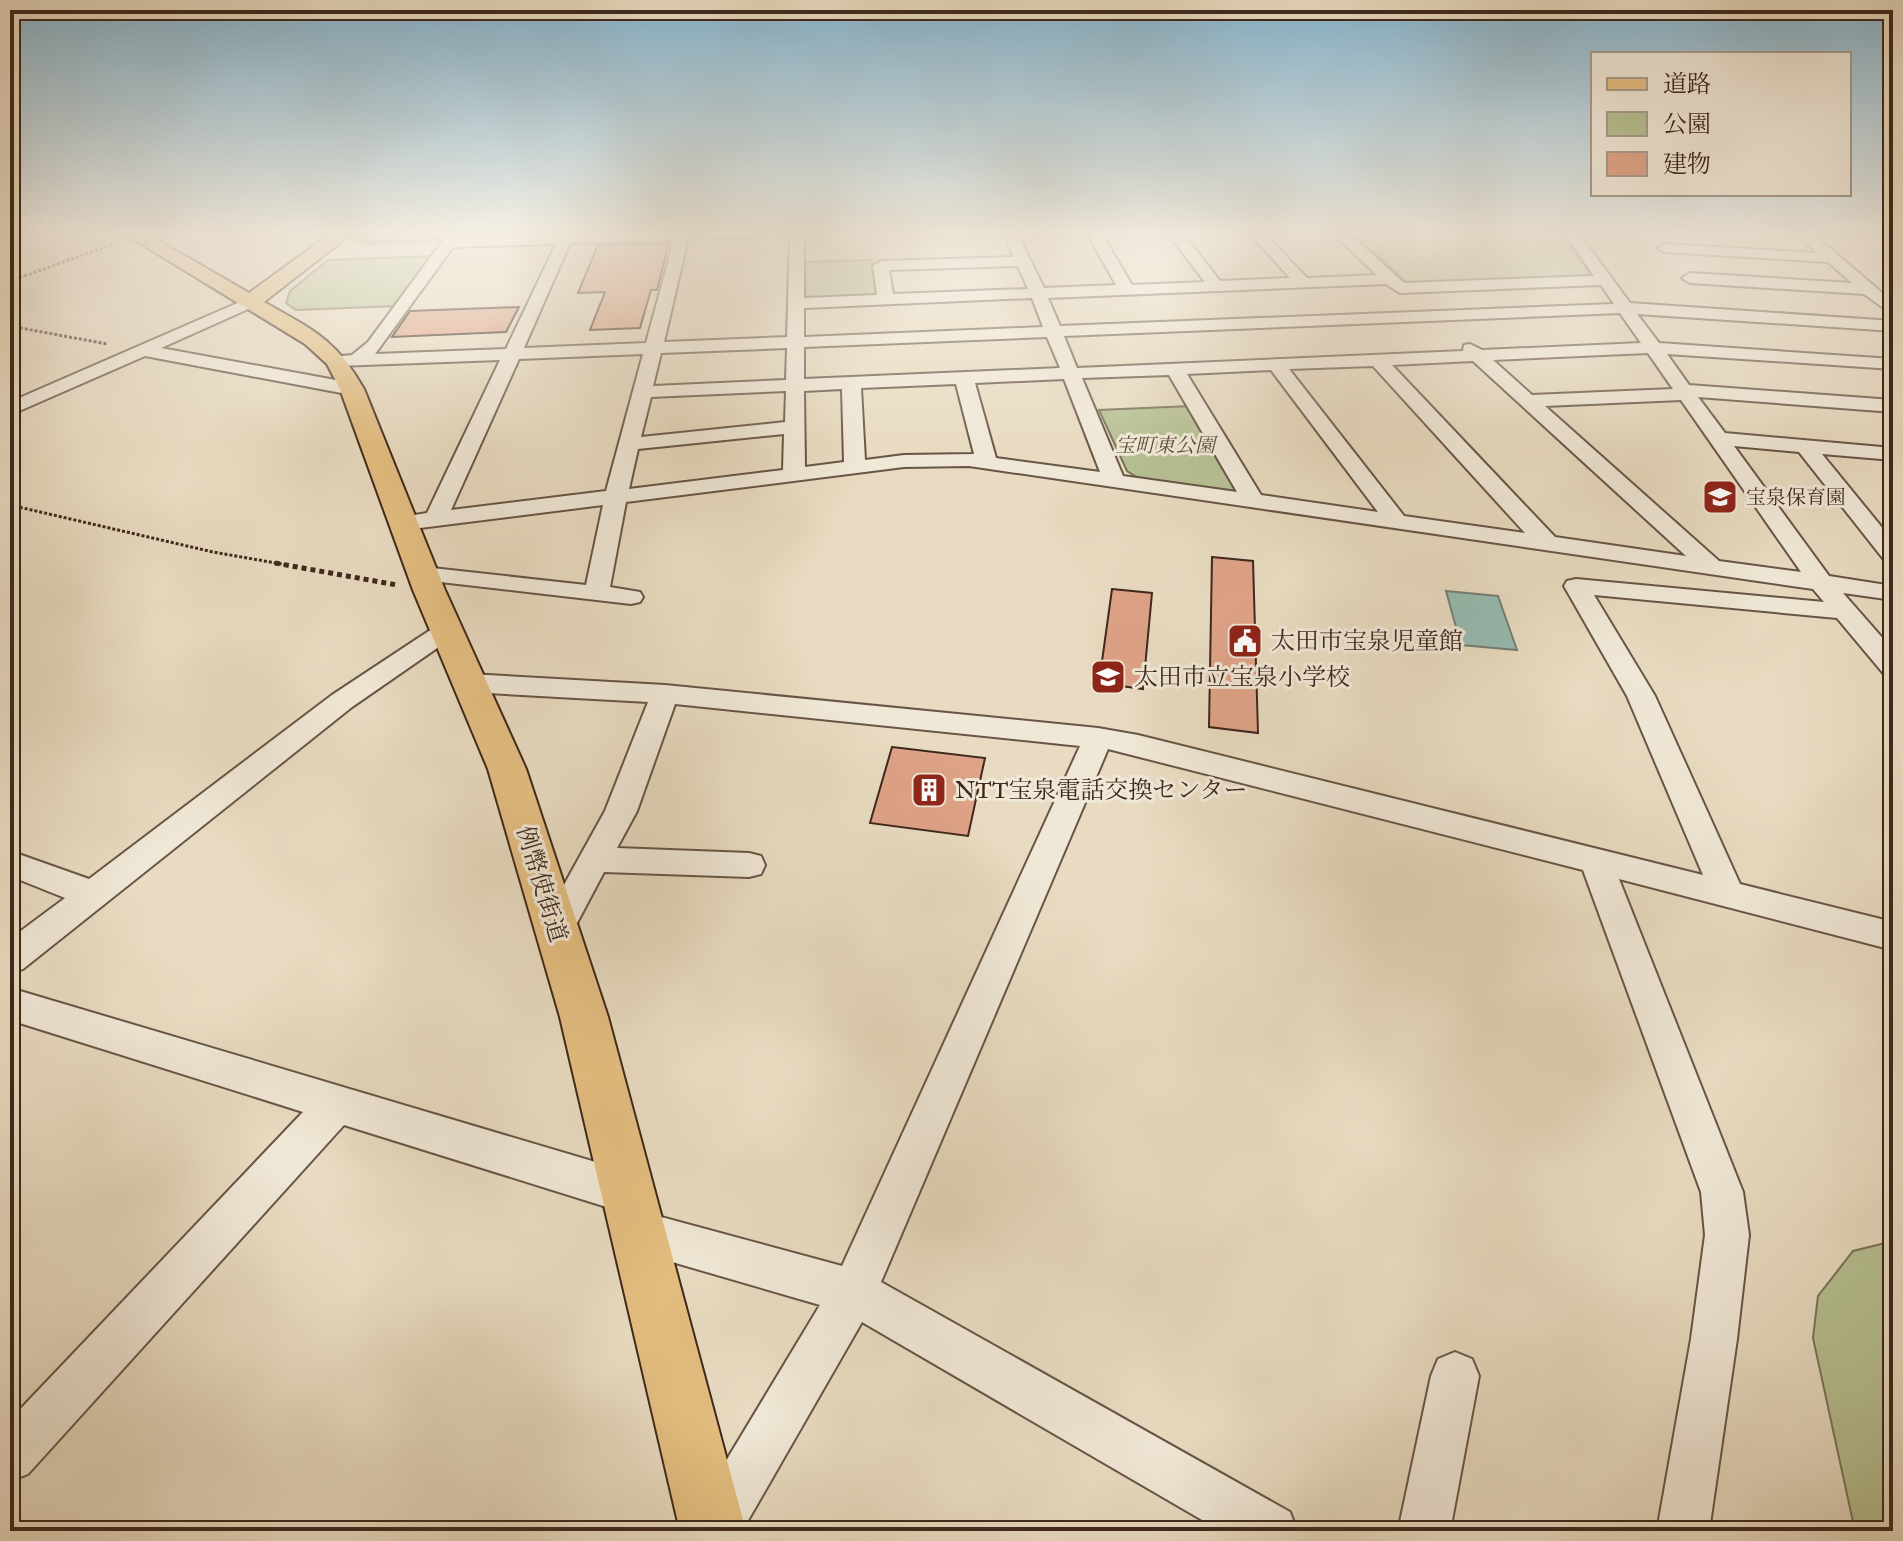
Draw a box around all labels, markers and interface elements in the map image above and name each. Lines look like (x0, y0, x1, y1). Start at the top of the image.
legend (1591, 52, 1851, 196)
text: 道路 (1663, 69, 1711, 99)
text: 公園 (1663, 109, 1711, 139)
text: 建物 (1663, 149, 1711, 179)
park label: 宝町東公園 (1115, 433, 1218, 457)
school or university icon: 宝泉保育園 (1701, 478, 1739, 516)
place label: 宝泉保育園 (1746, 485, 1846, 509)
public building icon: 太田市宝泉児童館 (1226, 622, 1264, 660)
place label: 太田市宝泉児童館 (1271, 626, 1463, 656)
school or university icon: 太田市立宝泉小学校 (1089, 658, 1127, 696)
place label: 太田市立宝泉小学校 (1134, 662, 1350, 692)
building icon: NTT宝泉電話交換センター (910, 771, 948, 809)
place label: NTT宝泉電話交換センター (955, 775, 1248, 805)
street label: 例幣使街道 (510, 822, 574, 946)

